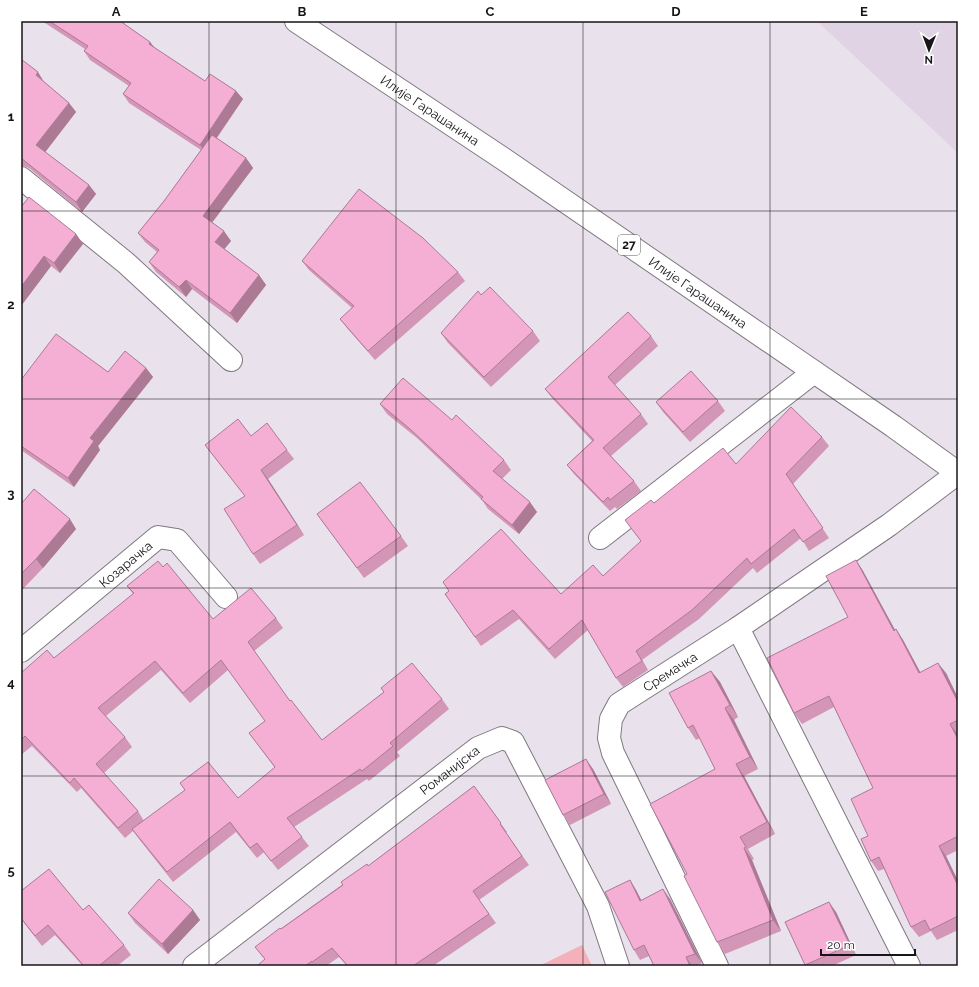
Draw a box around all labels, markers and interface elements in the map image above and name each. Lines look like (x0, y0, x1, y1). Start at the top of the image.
text: A (112, 4, 121, 19)
text: B (298, 4, 307, 19)
text: C (486, 4, 495, 19)
text: D (671, 4, 681, 19)
text: E (860, 4, 868, 19)
north arrow (909, 30, 949, 70)
text: N (925, 53, 933, 66)
street label: Илије Гарашанина (378, 72, 482, 149)
text: 1 (8, 109, 15, 124)
road number: 27 (618, 235, 640, 255)
street label: Илије Гарашанина (646, 254, 750, 332)
text: 2 (7, 297, 15, 312)
text: 3 (7, 486, 15, 501)
street label: Козарачка (96, 538, 155, 591)
street label: Сремачка (640, 649, 700, 695)
text: 4 (7, 675, 15, 690)
street label: Романијска (417, 743, 483, 798)
text: 5 (7, 863, 15, 878)
scale bar (821, 931, 915, 957)
text: 20 m (827, 938, 855, 952)

